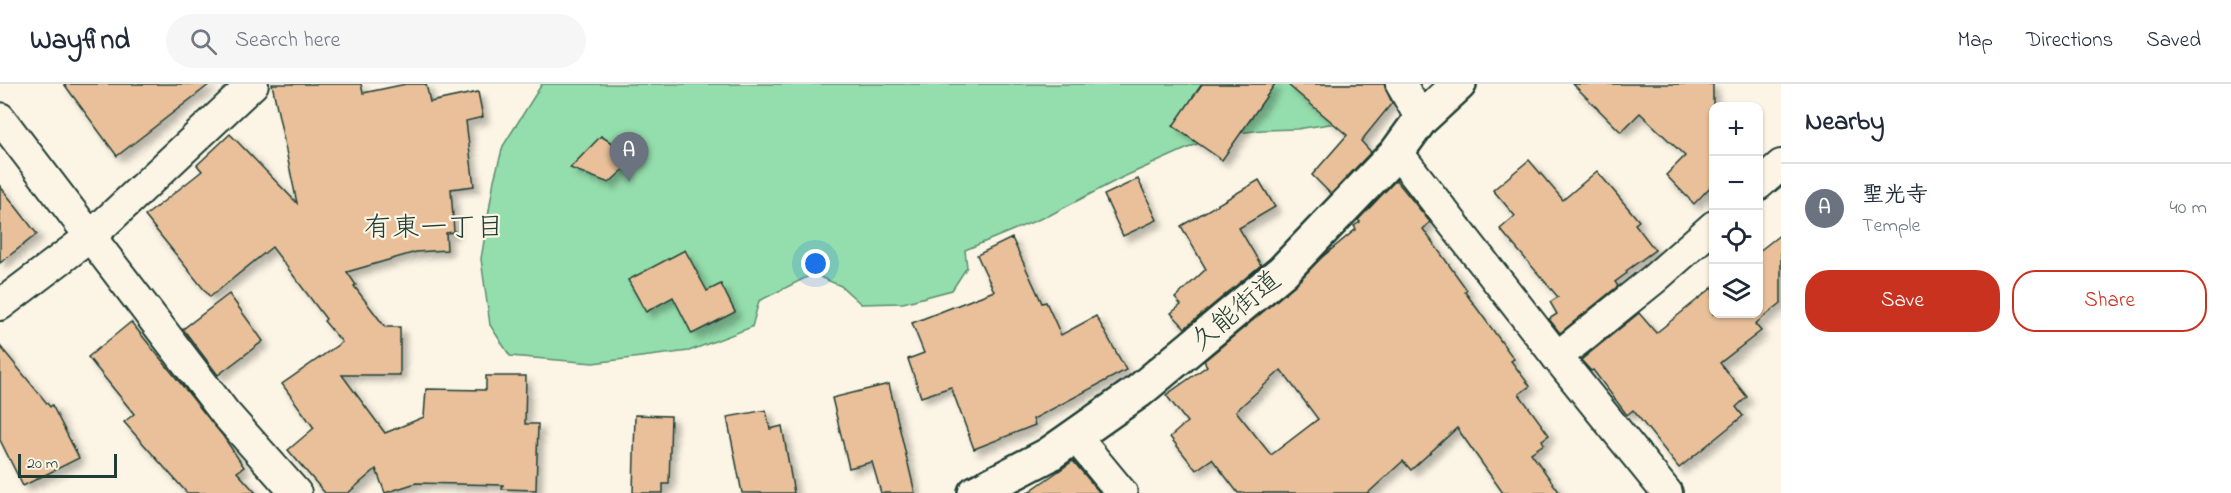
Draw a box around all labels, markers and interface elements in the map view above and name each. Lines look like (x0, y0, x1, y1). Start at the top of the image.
search box (166, 14, 586, 68)
text: Wayfind (30, 21, 130, 62)
icon: search (187, 25, 220, 58)
text: Search here (235, 25, 340, 57)
text: Map (1957, 26, 1993, 56)
text: Directions (2026, 26, 2113, 56)
text: Saved (2146, 26, 2201, 56)
map controls (1709, 102, 1763, 318)
button: + (1709, 102, 1763, 156)
text: Nearby (1805, 104, 1884, 142)
pin: A (610, 132, 648, 182)
button: − (1709, 156, 1763, 210)
text: 聖光寺 (1862, 180, 1928, 212)
text: A (1818, 194, 1831, 223)
text: 40 m (2170, 194, 2207, 223)
district label: 有東一丁目 (364, 209, 504, 250)
button: locate (1709, 210, 1763, 264)
text: Temple (1862, 212, 1921, 241)
your location (801, 249, 830, 278)
street label: 久能街道 (1183, 262, 1291, 362)
button: layers (1709, 264, 1763, 318)
button: Save (1805, 270, 2000, 332)
button: Share (2012, 270, 2207, 332)
scale bar (18, 451, 117, 478)
text: 20 m (27, 452, 58, 476)

